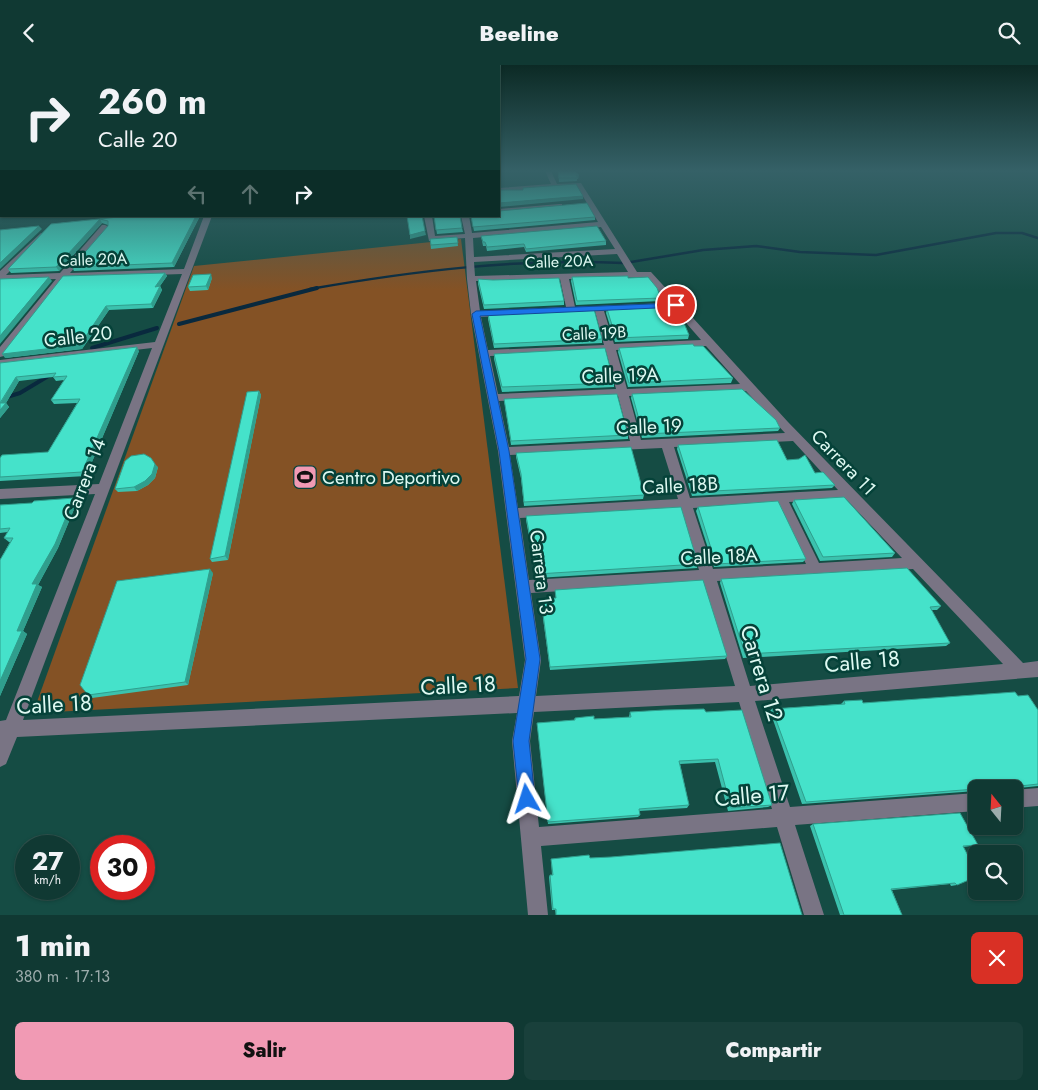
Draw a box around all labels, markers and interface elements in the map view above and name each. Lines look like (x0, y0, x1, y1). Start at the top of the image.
text: Beeline (479, 17, 559, 49)
icon: back (15, 19, 43, 47)
icon: search (995, 19, 1023, 47)
text: 260 m (98, 77, 207, 127)
icon: right (15, 85, 80, 150)
text: Calle 20 (98, 123, 177, 155)
icon: left (183, 180, 211, 208)
icon: ahead (236, 180, 264, 208)
icon: right (289, 180, 317, 208)
street label: Calle 20A (58, 247, 128, 272)
street label: Calle 20A (524, 249, 594, 274)
pin (655, 284, 697, 326)
icon: arrive (662, 291, 690, 319)
street label: Calle 20 (42, 319, 114, 354)
street label: Calle 19B (561, 320, 627, 347)
street label: Calle 19A (581, 361, 659, 390)
street label: Calle 19 (616, 412, 682, 441)
street label: Carrera 11 (805, 423, 882, 502)
street label: Carrera 14 (57, 434, 112, 524)
sports icon: Centro Deportivo (292, 464, 318, 490)
place label: Centro Deportivo (322, 464, 460, 491)
street label: Calle 18B (641, 470, 719, 501)
street label: Carrera 13 (523, 528, 560, 616)
street label: Calle 18A (680, 541, 759, 572)
street label: Carrera 12 (732, 621, 792, 725)
street label: Calle 18 (823, 642, 901, 680)
street label: Calle 18 (419, 667, 497, 703)
street label: Calle 18 (15, 686, 93, 722)
position arrow (500, 772, 552, 824)
street label: Calle 17 (713, 776, 791, 814)
north arrow (968, 780, 1022, 835)
map controls (968, 780, 1023, 900)
speed limit sign: 30 (90, 835, 155, 900)
text: 27 (32, 843, 63, 879)
button: search (968, 845, 1023, 900)
text: km/h (34, 871, 61, 889)
text: 1 min (15, 924, 91, 967)
button: close (971, 932, 1023, 984)
text: 380 m · 17:13 (15, 965, 110, 988)
button: Salir (15, 1022, 514, 1080)
button: Compartir (524, 1022, 1023, 1080)

